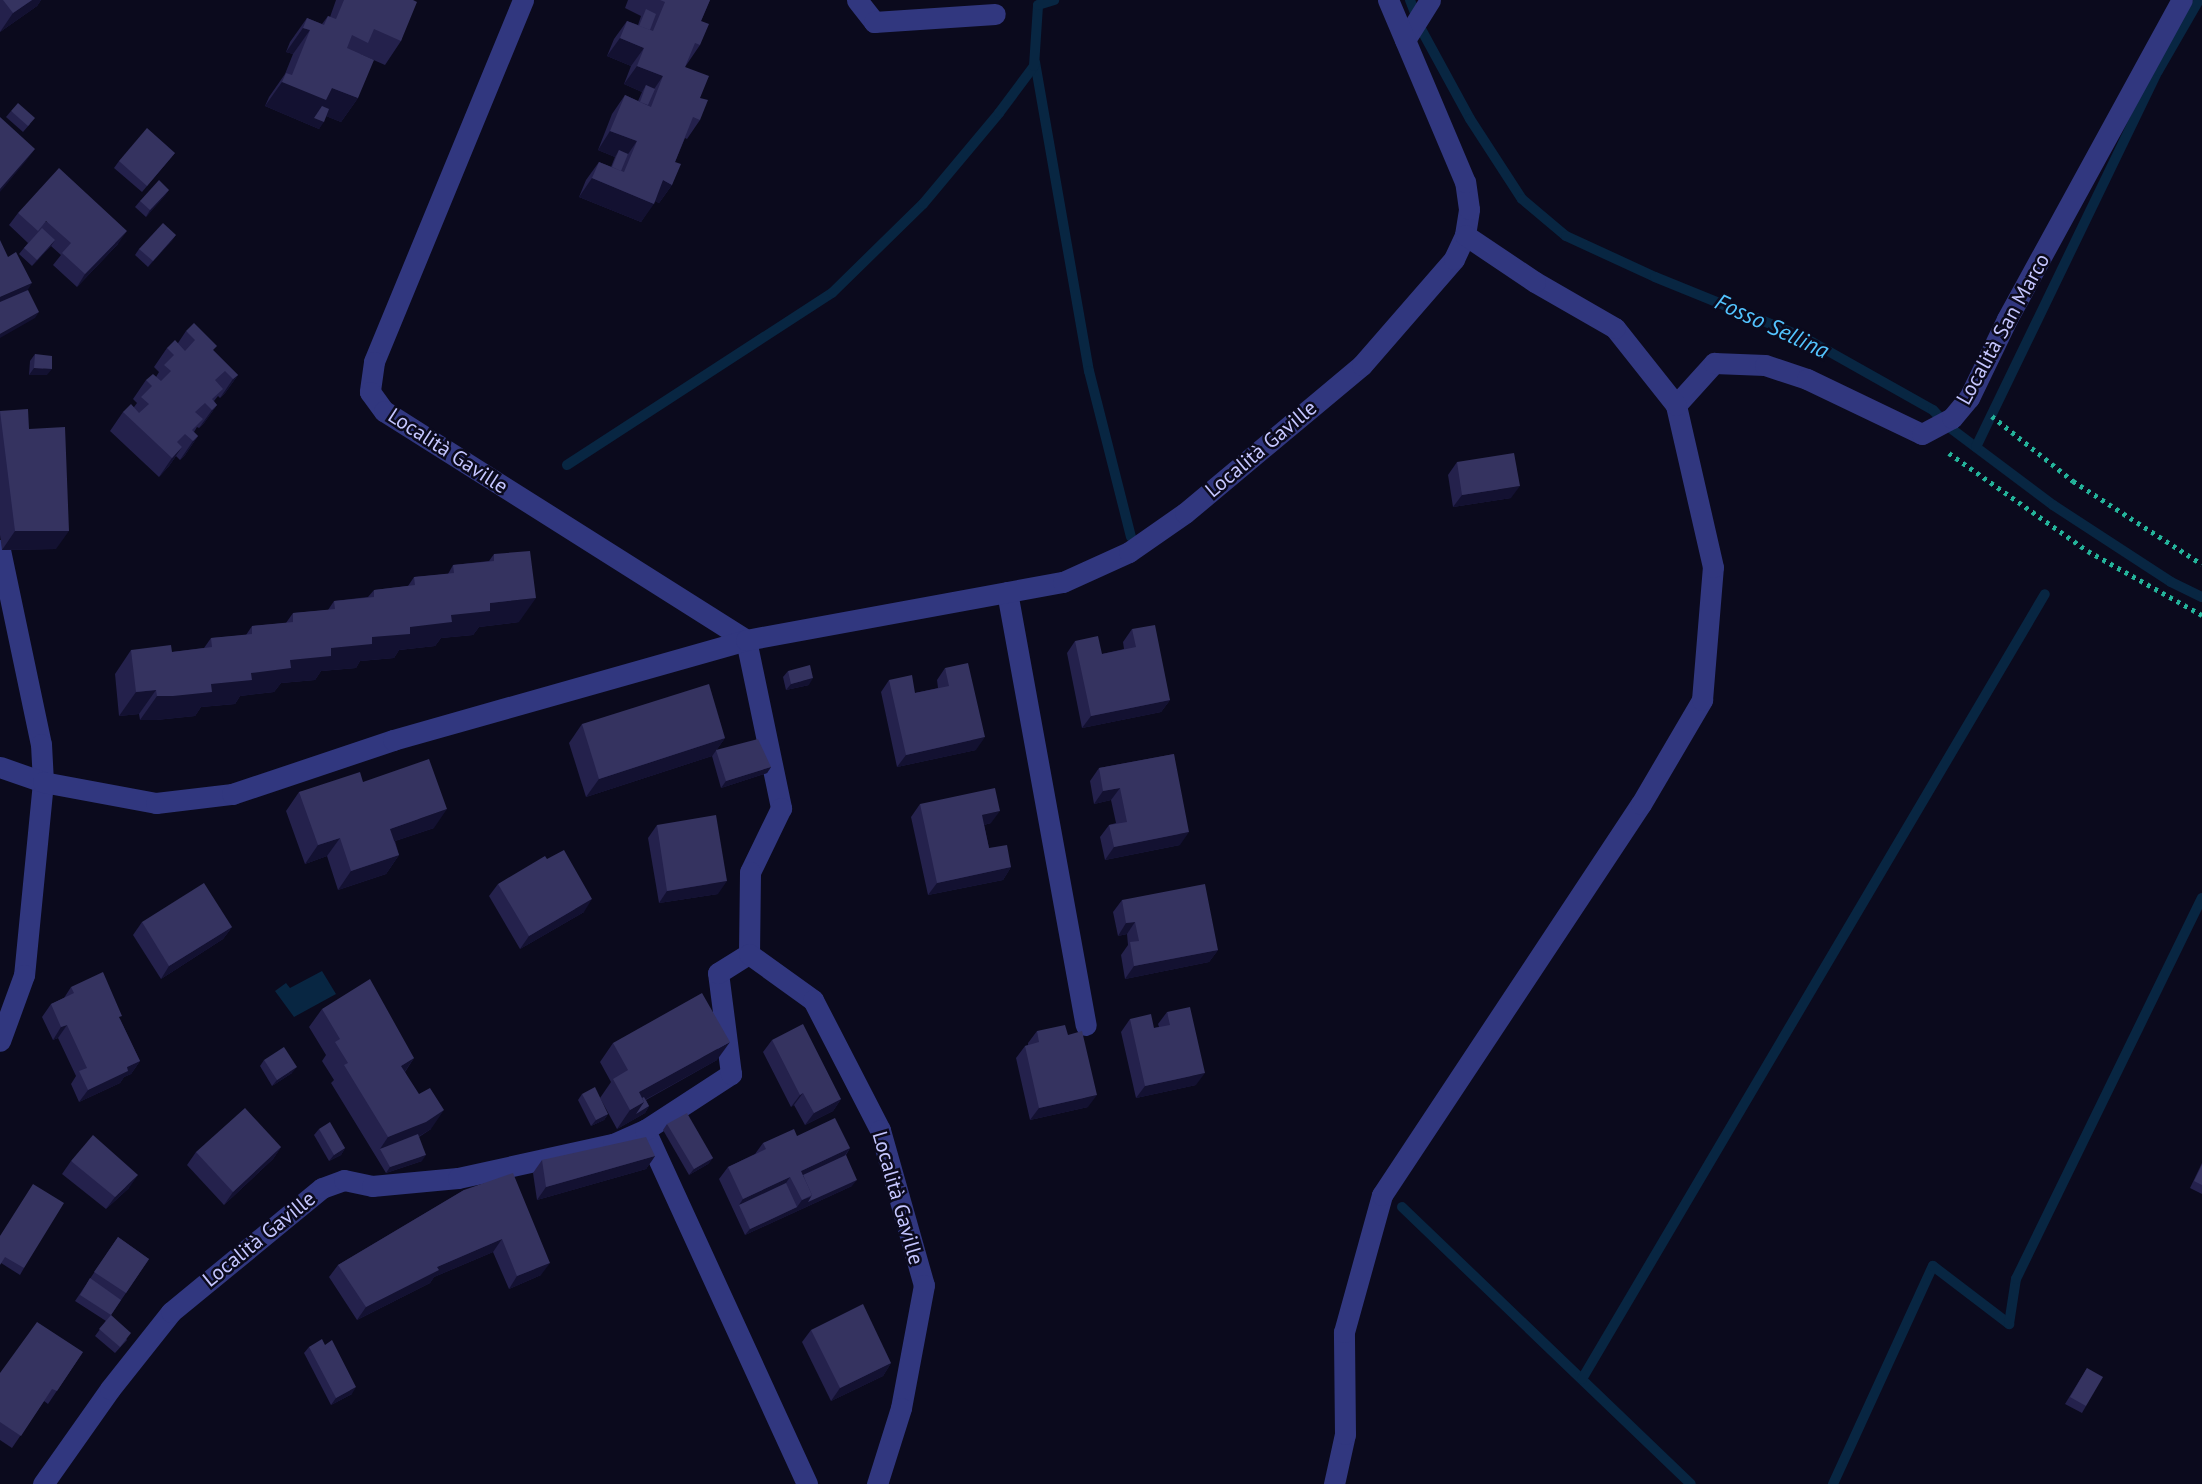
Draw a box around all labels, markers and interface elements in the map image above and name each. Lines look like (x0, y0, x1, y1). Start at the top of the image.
street label: Località San Marco (1951, 249, 2055, 409)
water label: Fosso Sellina (1711, 288, 1833, 364)
street label: Località Gaville (1200, 395, 1322, 503)
street label: Località Gaville (383, 403, 513, 499)
street label: Località Gaville (867, 1128, 929, 1268)
street label: Località Gaville (198, 1186, 320, 1292)

